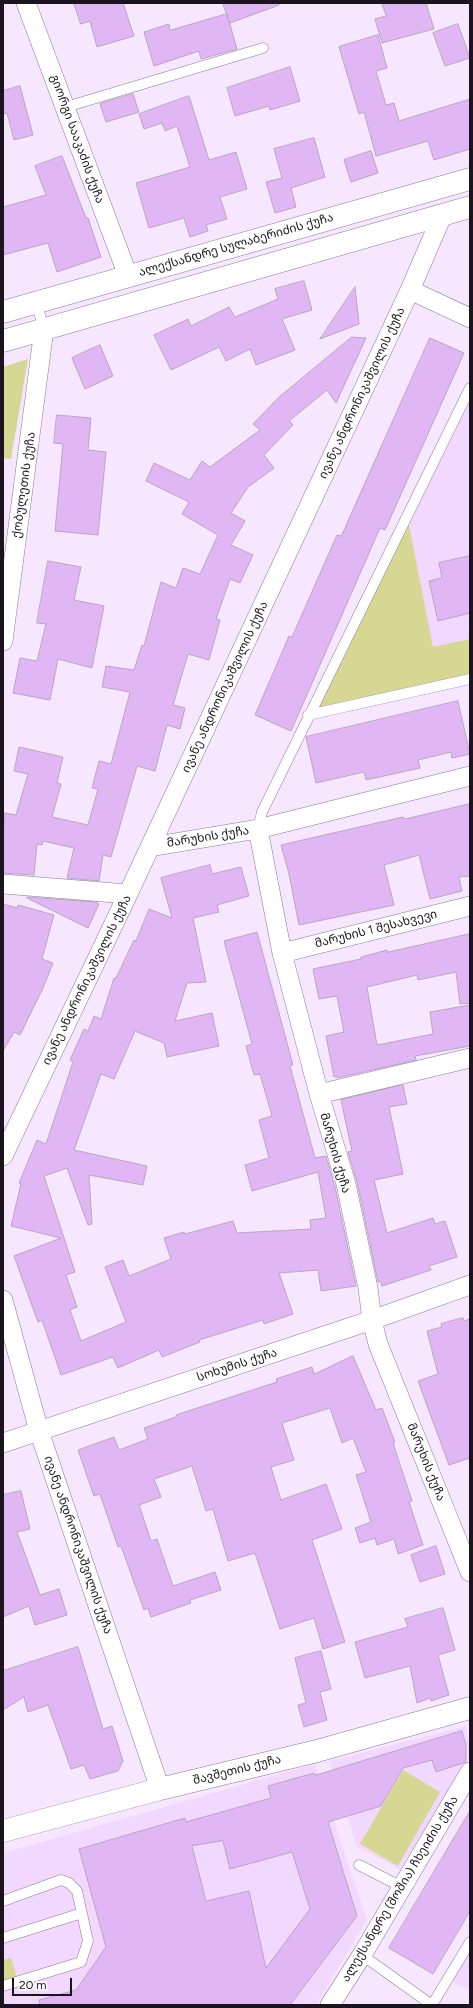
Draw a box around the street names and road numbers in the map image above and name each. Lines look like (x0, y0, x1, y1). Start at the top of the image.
street label: გიორგი სააკაძის ქუჩა (47, 73, 107, 205)
street label: ალექსანდრე სულაბერიძის ქუჩა (137, 210, 335, 280)
street label: ივანე ანდრონიკაშვილის ქუჩა (316, 305, 408, 481)
street label: ქობულეთის ქუჩა (9, 431, 39, 539)
street label: ივანე ანდრონიკაშვილის ქუჩა (179, 599, 271, 775)
street label: მარუხის ქუჩა (166, 823, 250, 851)
street label: ივანე ანდრონიკაშვილის ქუჩა (39, 893, 135, 1067)
street label: მარუხის 1 შესახვევი (313, 907, 439, 951)
street label: მარუხის ქუჩა (317, 1111, 353, 1195)
street label: სოხუმის ქუჩა (195, 1345, 279, 1385)
street label: მარუხის ქუჩა (404, 1421, 448, 1503)
street label: ივანე ანდრონიკაშვილის ქუჩა (41, 1454, 115, 1636)
street label: შავშეთის ქუჩა (191, 1752, 283, 1788)
street label: ალექსანდრე (შოშია) ჩხეიძის ქუჩა (339, 1793, 461, 1985)

